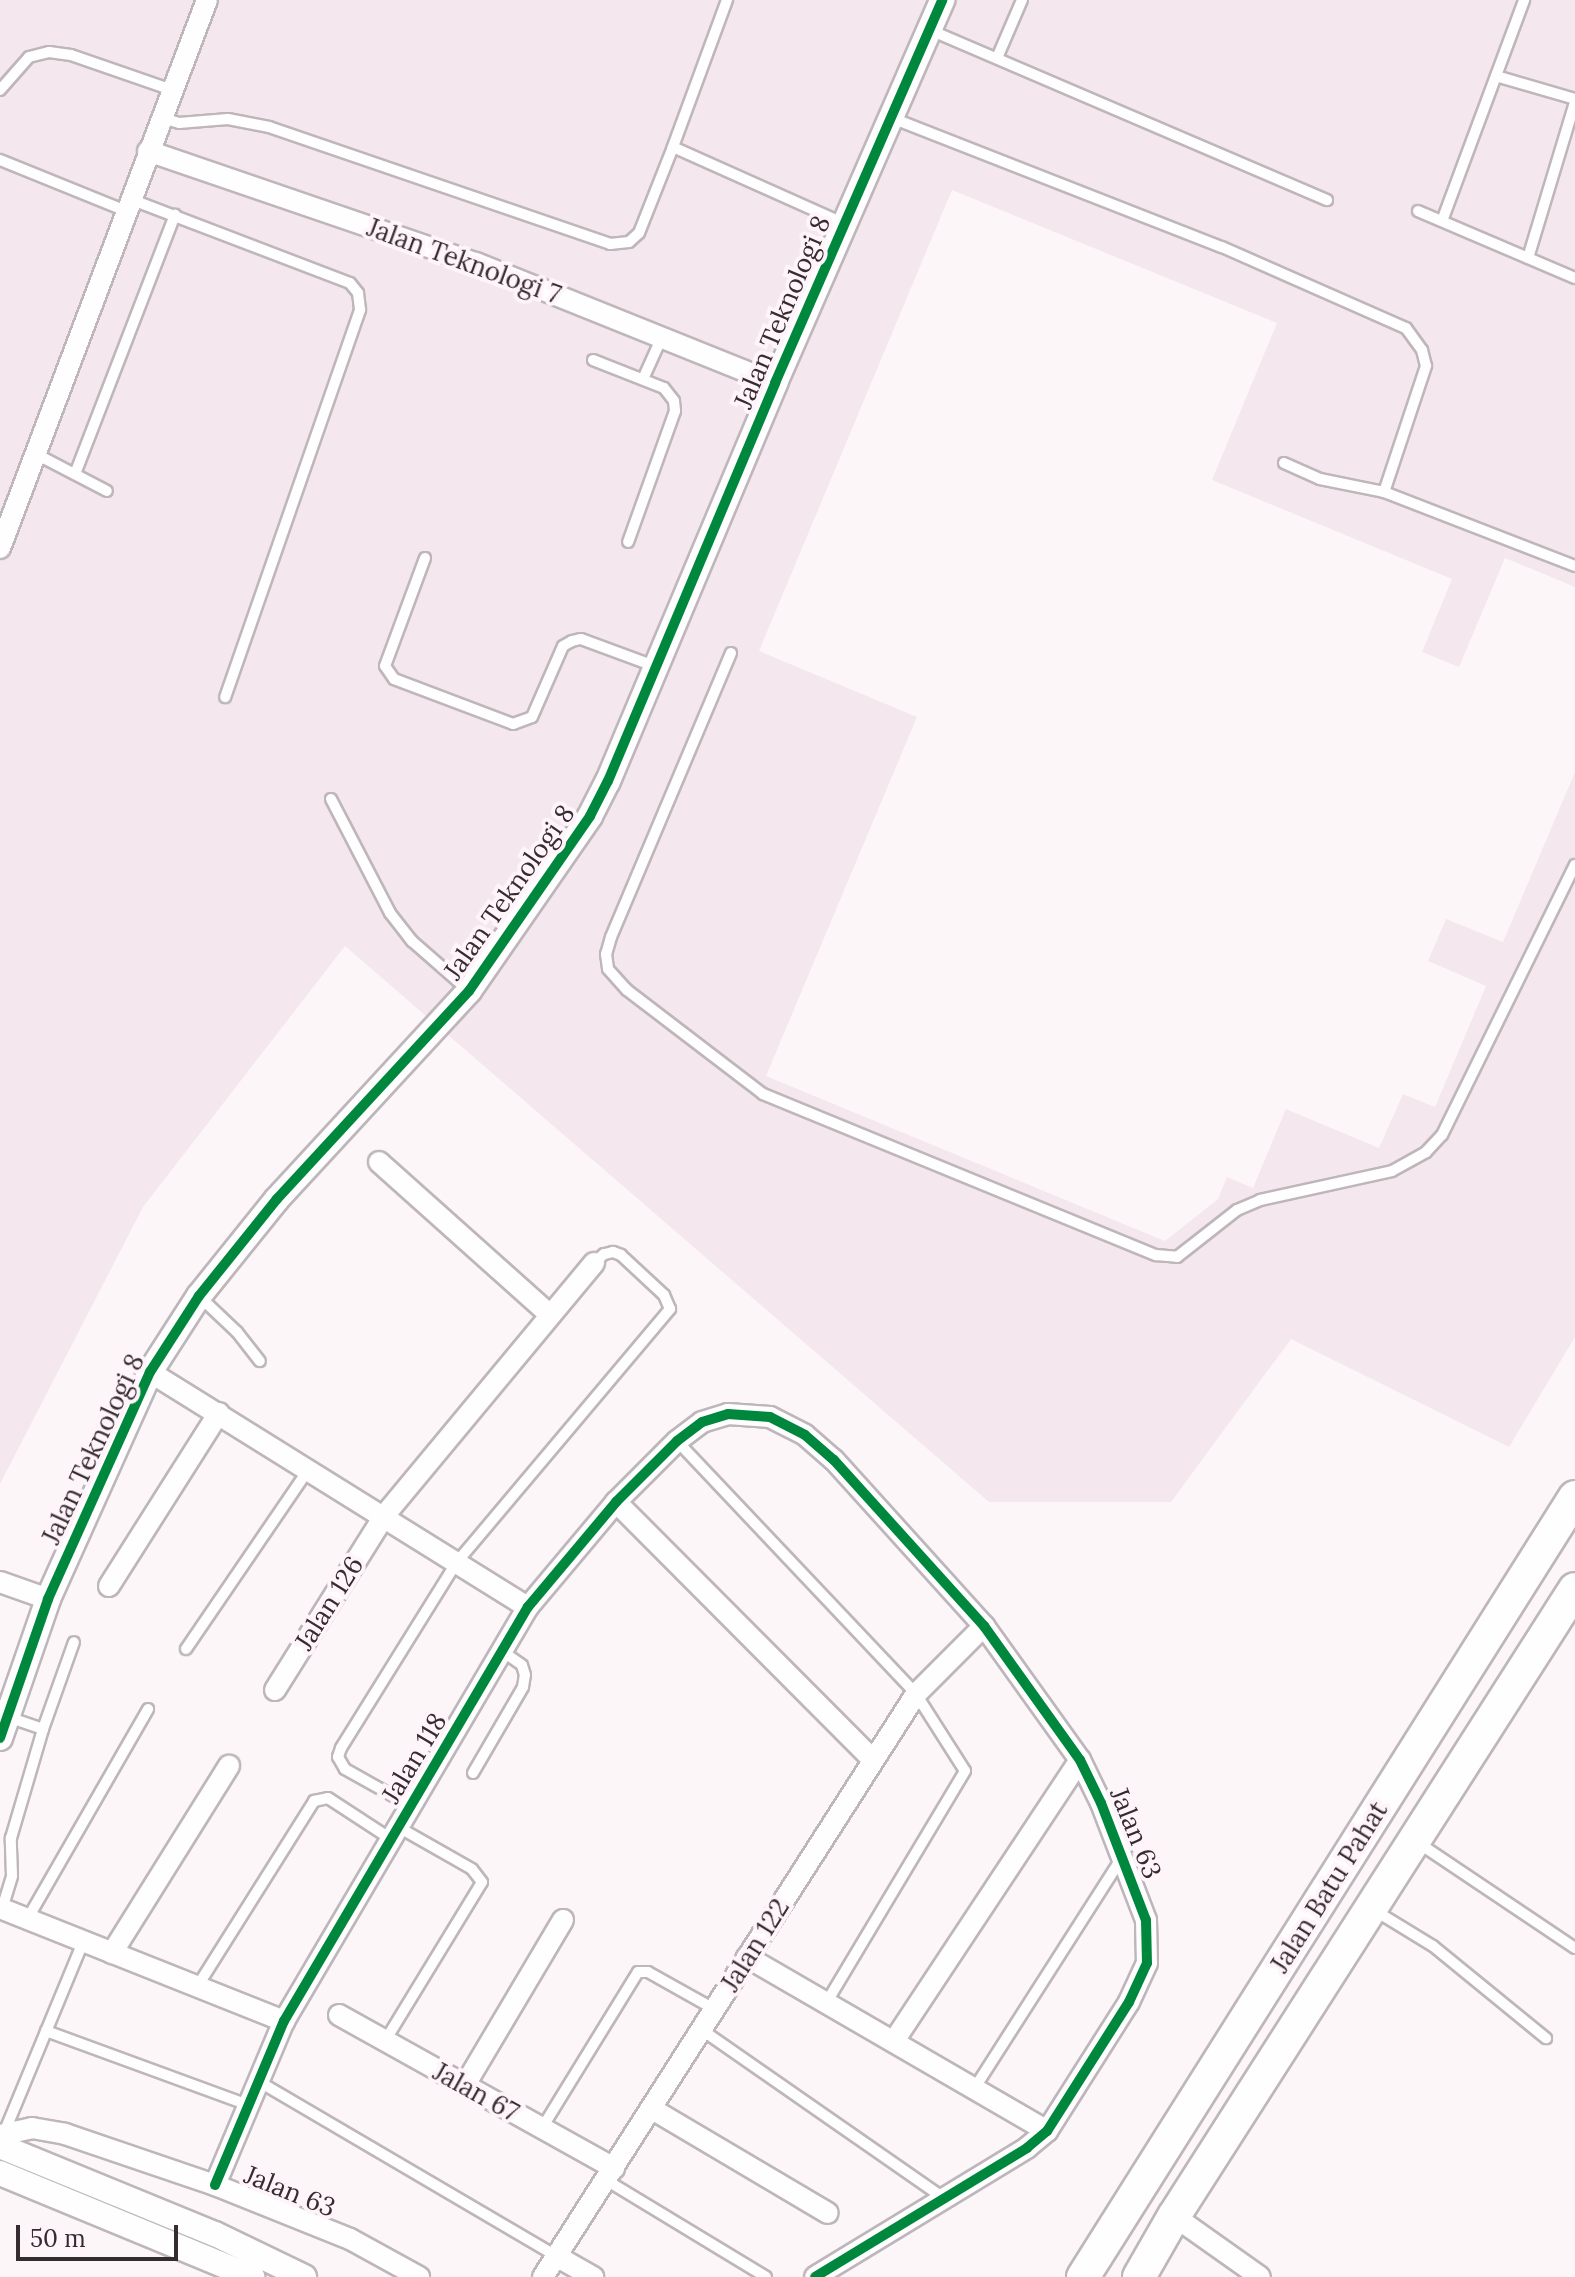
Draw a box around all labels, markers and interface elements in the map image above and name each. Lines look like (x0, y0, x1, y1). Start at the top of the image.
street label: Jalan Teknologi 8 (727, 211, 837, 413)
street label: Jalan Teknologi 7 (363, 212, 565, 310)
street label: Jalan Teknologi 8 (437, 799, 581, 985)
street label: Jalan Teknologi 8 (35, 1349, 151, 1549)
street label: Jalan 126 (288, 1551, 370, 1655)
street label: Jalan 118 (375, 1707, 453, 1809)
street label: Jalan 63 (1104, 1783, 1168, 1883)
street label: Jalan Batu Pahat (1264, 1796, 1394, 1978)
street label: Jalan 122 (714, 1893, 796, 1997)
street label: Jalan 67 (428, 2056, 524, 2128)
street label: Jalan 63 (240, 2159, 340, 2223)
scale bar (20, 2209, 182, 2259)
text: 50 m (30, 2223, 86, 2254)

